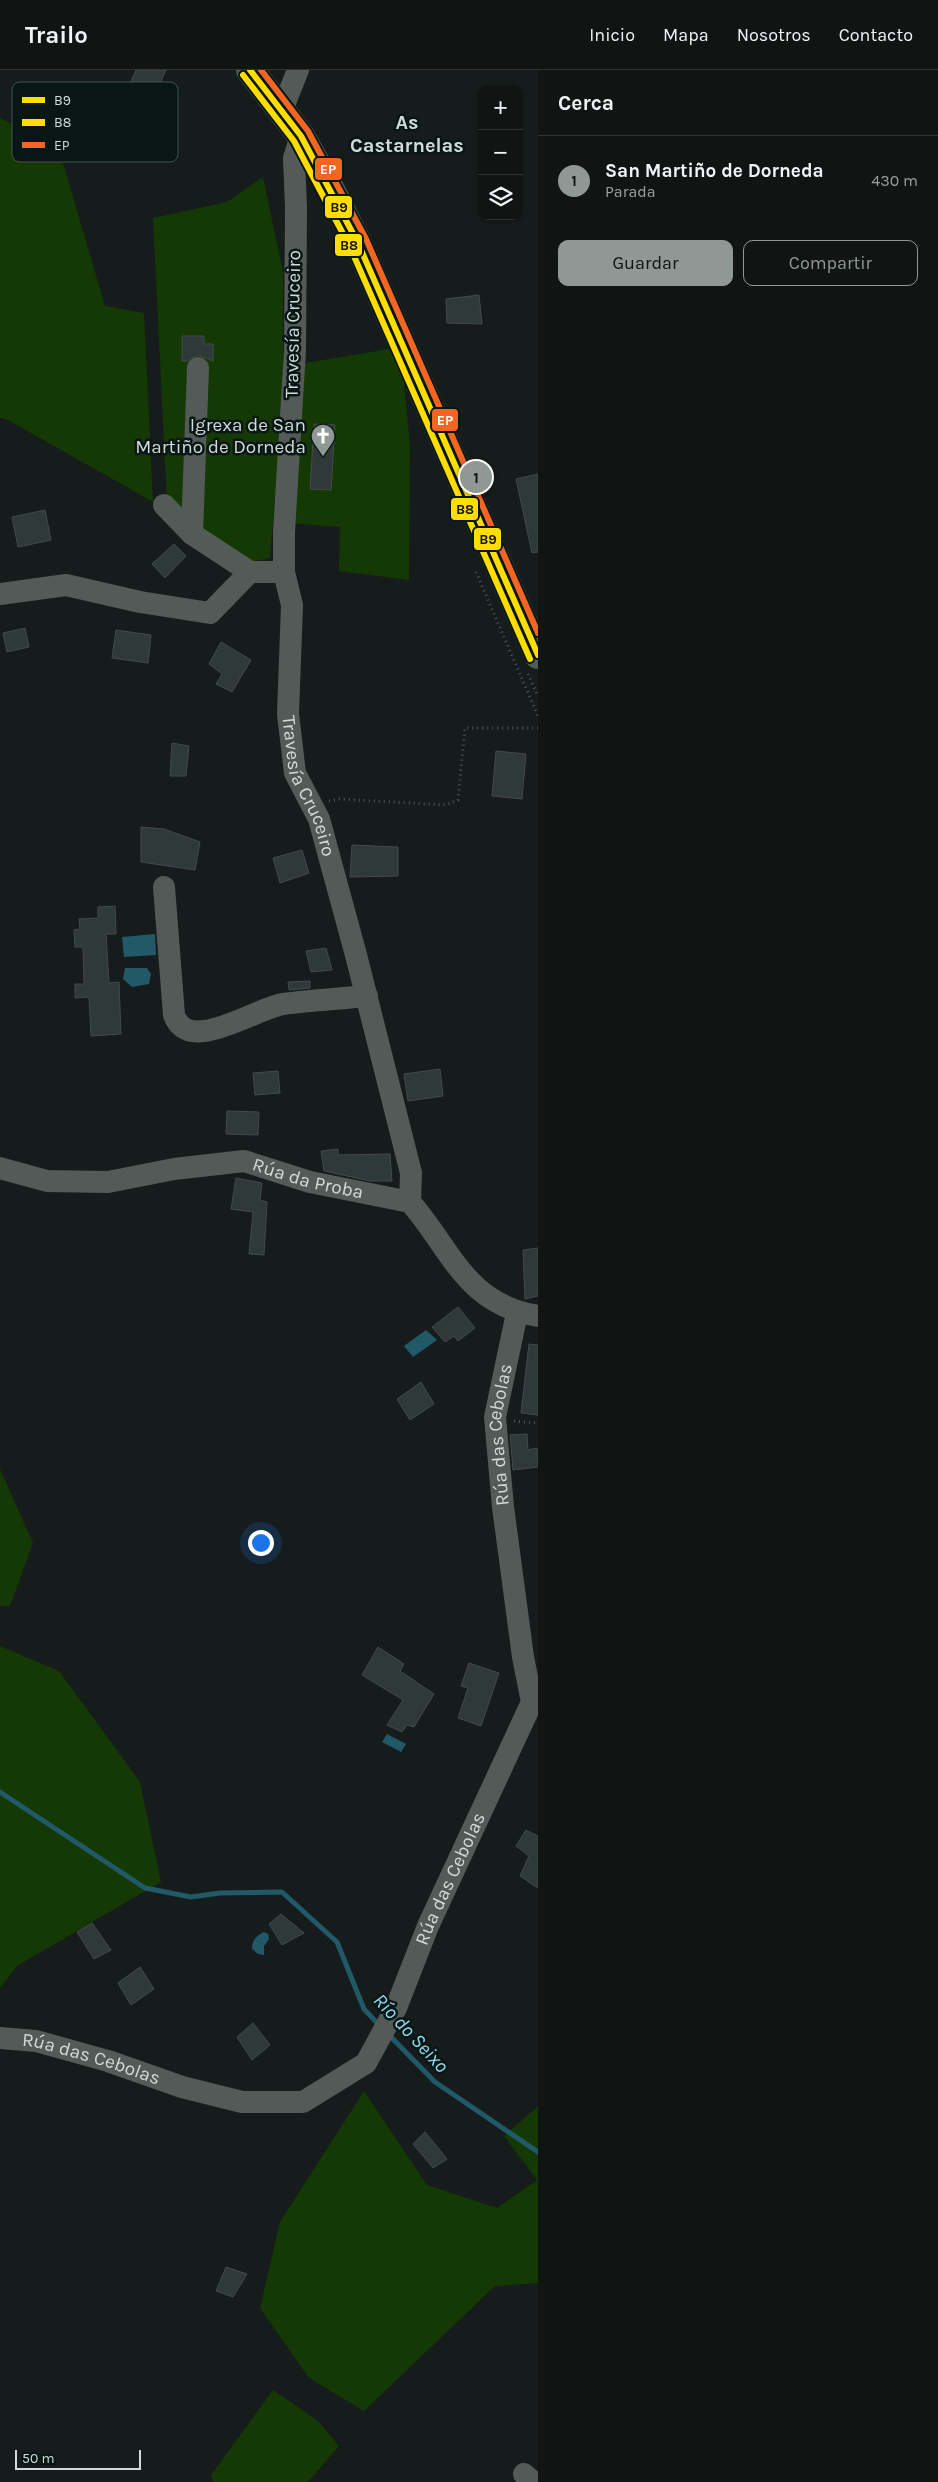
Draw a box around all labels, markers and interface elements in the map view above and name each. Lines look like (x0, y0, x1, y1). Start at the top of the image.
text: Trailo (25, 21, 88, 49)
text: Inicio (589, 24, 635, 46)
text: Mapa (663, 24, 709, 46)
text: Nosotros (737, 24, 811, 46)
text: Contacto (839, 24, 913, 46)
legend (12, 82, 178, 162)
map controls (478, 85, 523, 220)
button: + (478, 85, 523, 130)
text: Cerca (558, 91, 614, 115)
text: B9 (54, 92, 71, 109)
district label: As Castarnelas (350, 111, 464, 157)
text: B8 (54, 114, 71, 131)
button: − (478, 130, 523, 175)
text: EP (54, 137, 70, 154)
line badge: EP (314, 157, 343, 181)
text: San Martiño de Dorneda (605, 160, 824, 182)
text: EP (320, 161, 336, 178)
text: 1 (571, 171, 577, 190)
text: 430 m (871, 171, 918, 190)
button: layers (478, 175, 523, 220)
text: Parada (605, 182, 656, 201)
line badge: B9 (324, 195, 353, 219)
text: B9 (330, 199, 348, 216)
line badge: B8 (334, 233, 363, 257)
text: B8 (340, 237, 358, 254)
button: Guardar (558, 240, 733, 286)
button: Compartir (743, 240, 918, 286)
street label: Travesía Cruceiro (281, 250, 305, 398)
line badge: EP (431, 408, 459, 432)
text: EP (437, 412, 453, 429)
place label: Igrexa de San Martiño de Dorneda (135, 414, 306, 458)
church icon: Igrexa de San Martiño de Dorneda (310, 423, 336, 457)
pin: 1 (460, 458, 492, 496)
line badge: B8 (450, 497, 479, 521)
text: B8 (456, 501, 474, 518)
line badge: B9 (473, 527, 502, 551)
text: B9 (479, 531, 497, 548)
street label: Travesía Cruceiro (277, 714, 340, 859)
street label: Rúa da Proba (250, 1153, 365, 1203)
street label: Rúa das Cebolas (484, 1362, 517, 1507)
your location (248, 1530, 274, 1556)
street label: Rúa das Cebolas (411, 1809, 490, 1948)
water label: Río do Seixo (369, 1989, 454, 2077)
street label: Rúa das Cebolas (21, 2029, 163, 2090)
scale bar (15, 2447, 141, 2470)
text: 50 m (22, 2450, 55, 2467)

